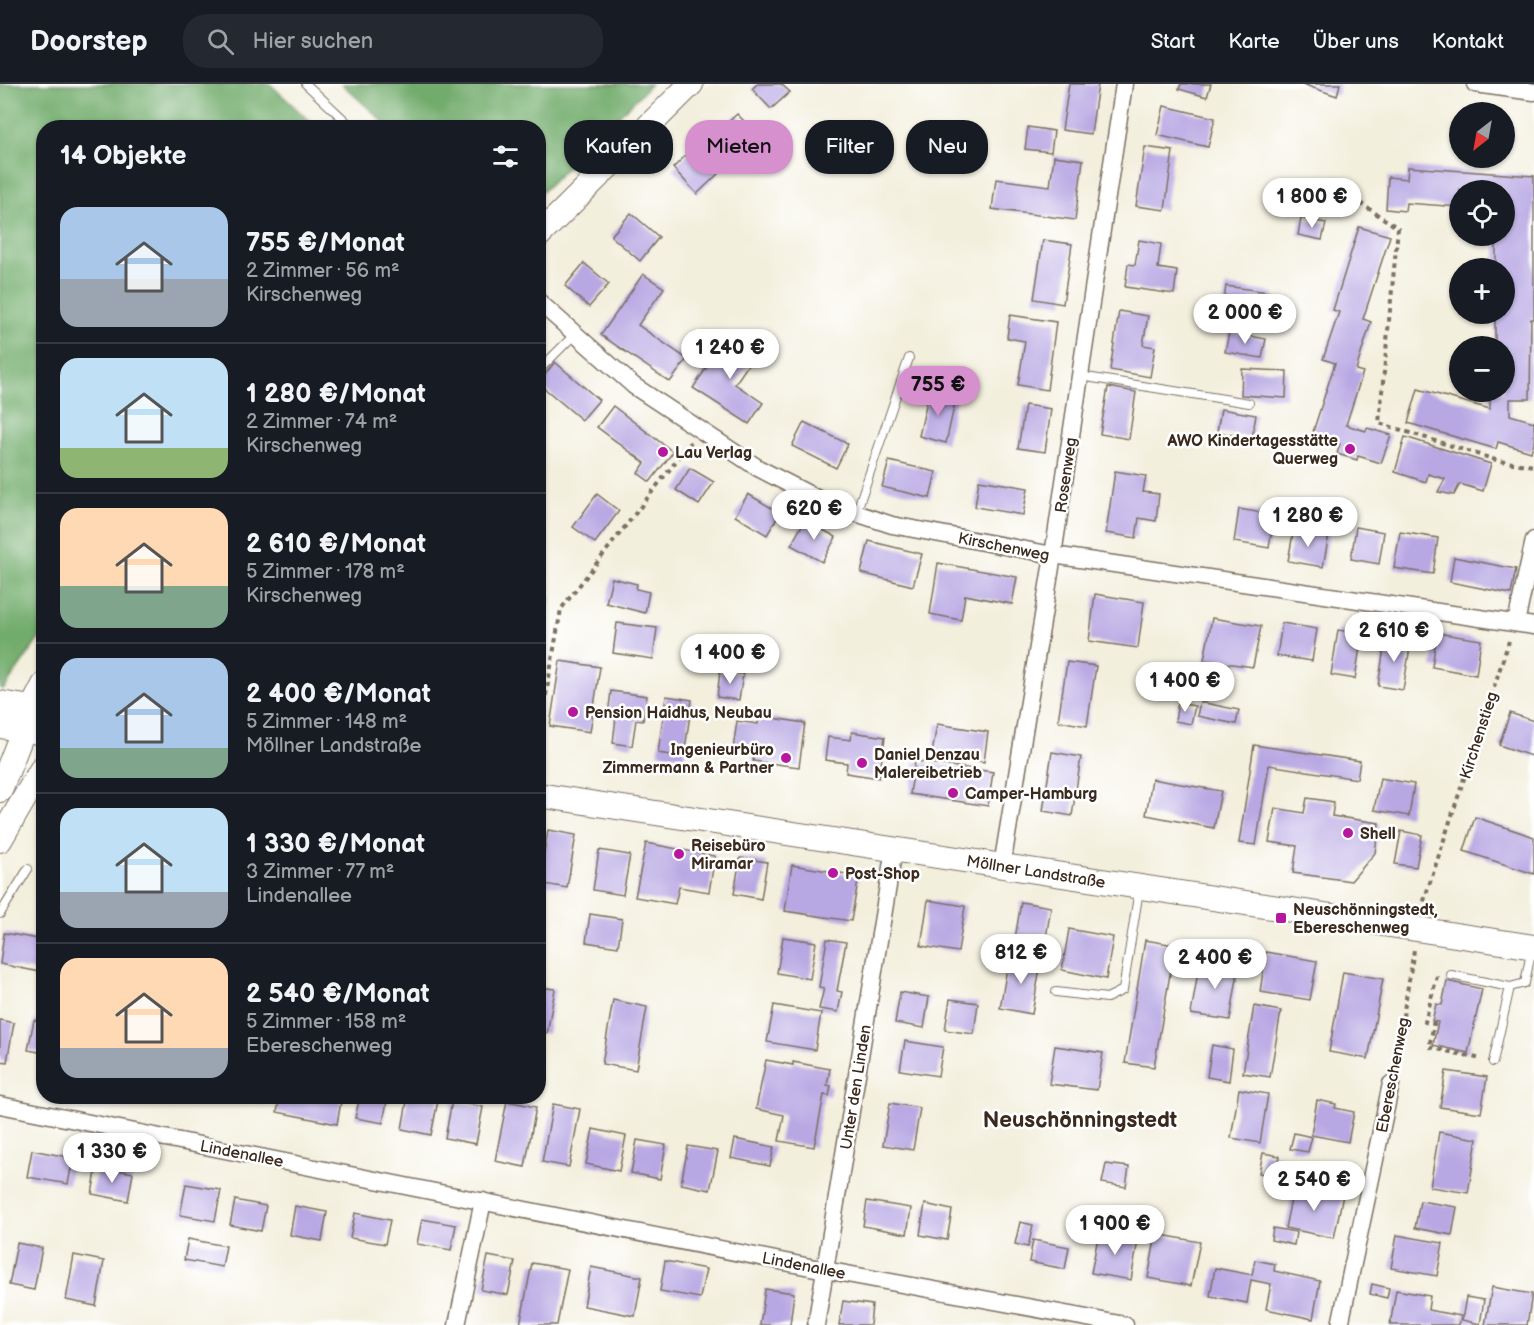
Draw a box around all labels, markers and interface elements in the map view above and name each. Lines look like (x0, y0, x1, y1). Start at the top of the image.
search box (183, 14, 603, 68)
text: Doorstep (30, 25, 147, 58)
icon: search (204, 25, 237, 58)
text: Hier suchen (252, 28, 373, 55)
text: Start (1151, 29, 1195, 54)
text: Karte (1228, 29, 1280, 54)
text: Über uns (1313, 29, 1399, 54)
text: Kontakt (1432, 29, 1504, 54)
north arrow (1449, 102, 1515, 168)
map controls (1449, 102, 1515, 402)
chip: Kaufen (564, 120, 673, 174)
chip: Mieten (685, 120, 793, 174)
chip: Filter (805, 120, 894, 174)
chip: Neu (906, 120, 988, 174)
icon: filters (489, 140, 522, 173)
text: 14 Objekte (60, 141, 187, 172)
pin: 1 800 € (1257, 178, 1367, 229)
button: locate (1449, 180, 1515, 246)
text: 1 800 € (1276, 185, 1348, 209)
text: 755 €/Monat (246, 228, 405, 259)
icon: home (108, 231, 180, 303)
button: + (1449, 258, 1515, 324)
text: 2 Zimmer · 56 m² (246, 259, 400, 283)
text: Kirschenweg (246, 283, 362, 307)
pin: 2 000 € (1190, 294, 1300, 345)
text: 2 000 € (1207, 301, 1283, 325)
pin: 1 240 € (675, 329, 785, 380)
text: 1 240 € (695, 336, 765, 360)
button: − (1449, 336, 1515, 402)
pin: 755 € (896, 366, 980, 417)
text: 755 € (911, 373, 965, 397)
text: 1 280 €/Monat (246, 379, 426, 410)
icon: home (108, 382, 180, 454)
text: 2 Zimmer · 74 m² (246, 410, 397, 434)
place label: AWO Kindertagesstätte Querweg (1167, 432, 1338, 469)
text: Kirschenweg (246, 434, 362, 458)
street label: Rosenweg (1052, 436, 1081, 514)
marker: AWO Kindertagesstätte Querweg (1343, 442, 1357, 456)
place label: Lau Verlag (675, 444, 752, 463)
marker: Lau Verlag (656, 445, 670, 459)
pin: 620 € (772, 490, 856, 541)
text: 620 € (786, 497, 842, 521)
pin: 1 280 € (1253, 497, 1363, 548)
text: 1 280 € (1273, 504, 1343, 528)
text: 2 610 €/Monat (246, 529, 426, 560)
street label: Kirschenweg (956, 529, 1051, 566)
icon: home (108, 532, 180, 604)
text: 5 Zimmer · 178 m² (246, 560, 405, 584)
text: Kirschenweg (246, 584, 362, 608)
pin: 2 610 € (1339, 612, 1449, 663)
text: 2 610 € (1359, 619, 1429, 643)
pin: 1 400 € (675, 634, 785, 685)
text: 1 400 € (695, 641, 766, 665)
pin: 1 400 € (1130, 662, 1240, 713)
text: 1 400 € (1150, 669, 1221, 693)
text: 2 400 €/Monat (246, 679, 431, 710)
icon: home (108, 682, 180, 754)
street label: Kirchenstieg (1456, 689, 1502, 782)
place label: Pension Haidhus, Neubau (585, 704, 772, 723)
marker: Pension Haidhus, Neubau (566, 705, 580, 719)
text: 5 Zimmer · 148 m² (246, 710, 407, 734)
text: Möllner Landstraße (246, 734, 421, 758)
place label: Ingenieurbüro Zimmermann & Partner (602, 741, 775, 778)
place label: Daniel Denzau Malereibetrieb (874, 746, 983, 783)
marker: Ingenieurbüro Zimmermann & Partner (779, 751, 793, 765)
marker: Daniel Denzau Malereibetrieb (855, 756, 869, 770)
place label: Camper-Hamburg (965, 785, 1097, 804)
marker: Camper-Hamburg (946, 786, 960, 800)
place label: Shell (1360, 825, 1396, 844)
marker: Shell (1341, 826, 1355, 840)
text: 1 330 €/Monat (246, 829, 425, 860)
icon: home (108, 832, 180, 904)
place label: Reisebüro Miramar (691, 837, 766, 874)
marker: Reisebüro Miramar (672, 847, 686, 861)
street label: Möllner Landstraße (965, 852, 1107, 893)
text: 3 Zimmer · 77 m² (246, 860, 394, 884)
place label: Post-Shop (845, 865, 920, 884)
marker: Post-Shop (826, 866, 840, 880)
text: Lindenallee (246, 884, 352, 908)
place label: Neuschönningstedt, Ebereschenweg (1293, 901, 1438, 938)
marker: Neuschönningstedt, Ebereschenweg (1274, 911, 1288, 925)
pin: 812 € (979, 934, 1063, 985)
pin: 2 400 € (1160, 939, 1270, 990)
text: 812 € (995, 941, 1047, 965)
text: 2 400 € (1178, 946, 1252, 970)
text: 2 540 €/Monat (246, 979, 430, 1010)
icon: home (108, 982, 180, 1054)
text: 5 Zimmer · 158 m² (246, 1010, 406, 1034)
street label: Ebereschenweg (1373, 1016, 1414, 1135)
street label: Unter den Linden (837, 1023, 876, 1151)
text: Ebereschenweg (246, 1034, 392, 1058)
district label: Neuschönningstedt (983, 1107, 1178, 1134)
pin: 1 330 € (57, 1133, 167, 1184)
street label: Lindenallee (198, 1137, 286, 1172)
text: 1 330 € (77, 1140, 147, 1164)
pin: 2 540 € (1259, 1161, 1369, 1212)
text: 2 540 € (1277, 1168, 1351, 1192)
pin: 1 900 € (1060, 1205, 1170, 1256)
text: 1 900 € (1080, 1212, 1150, 1236)
street label: Lindenallee (760, 1249, 848, 1284)

